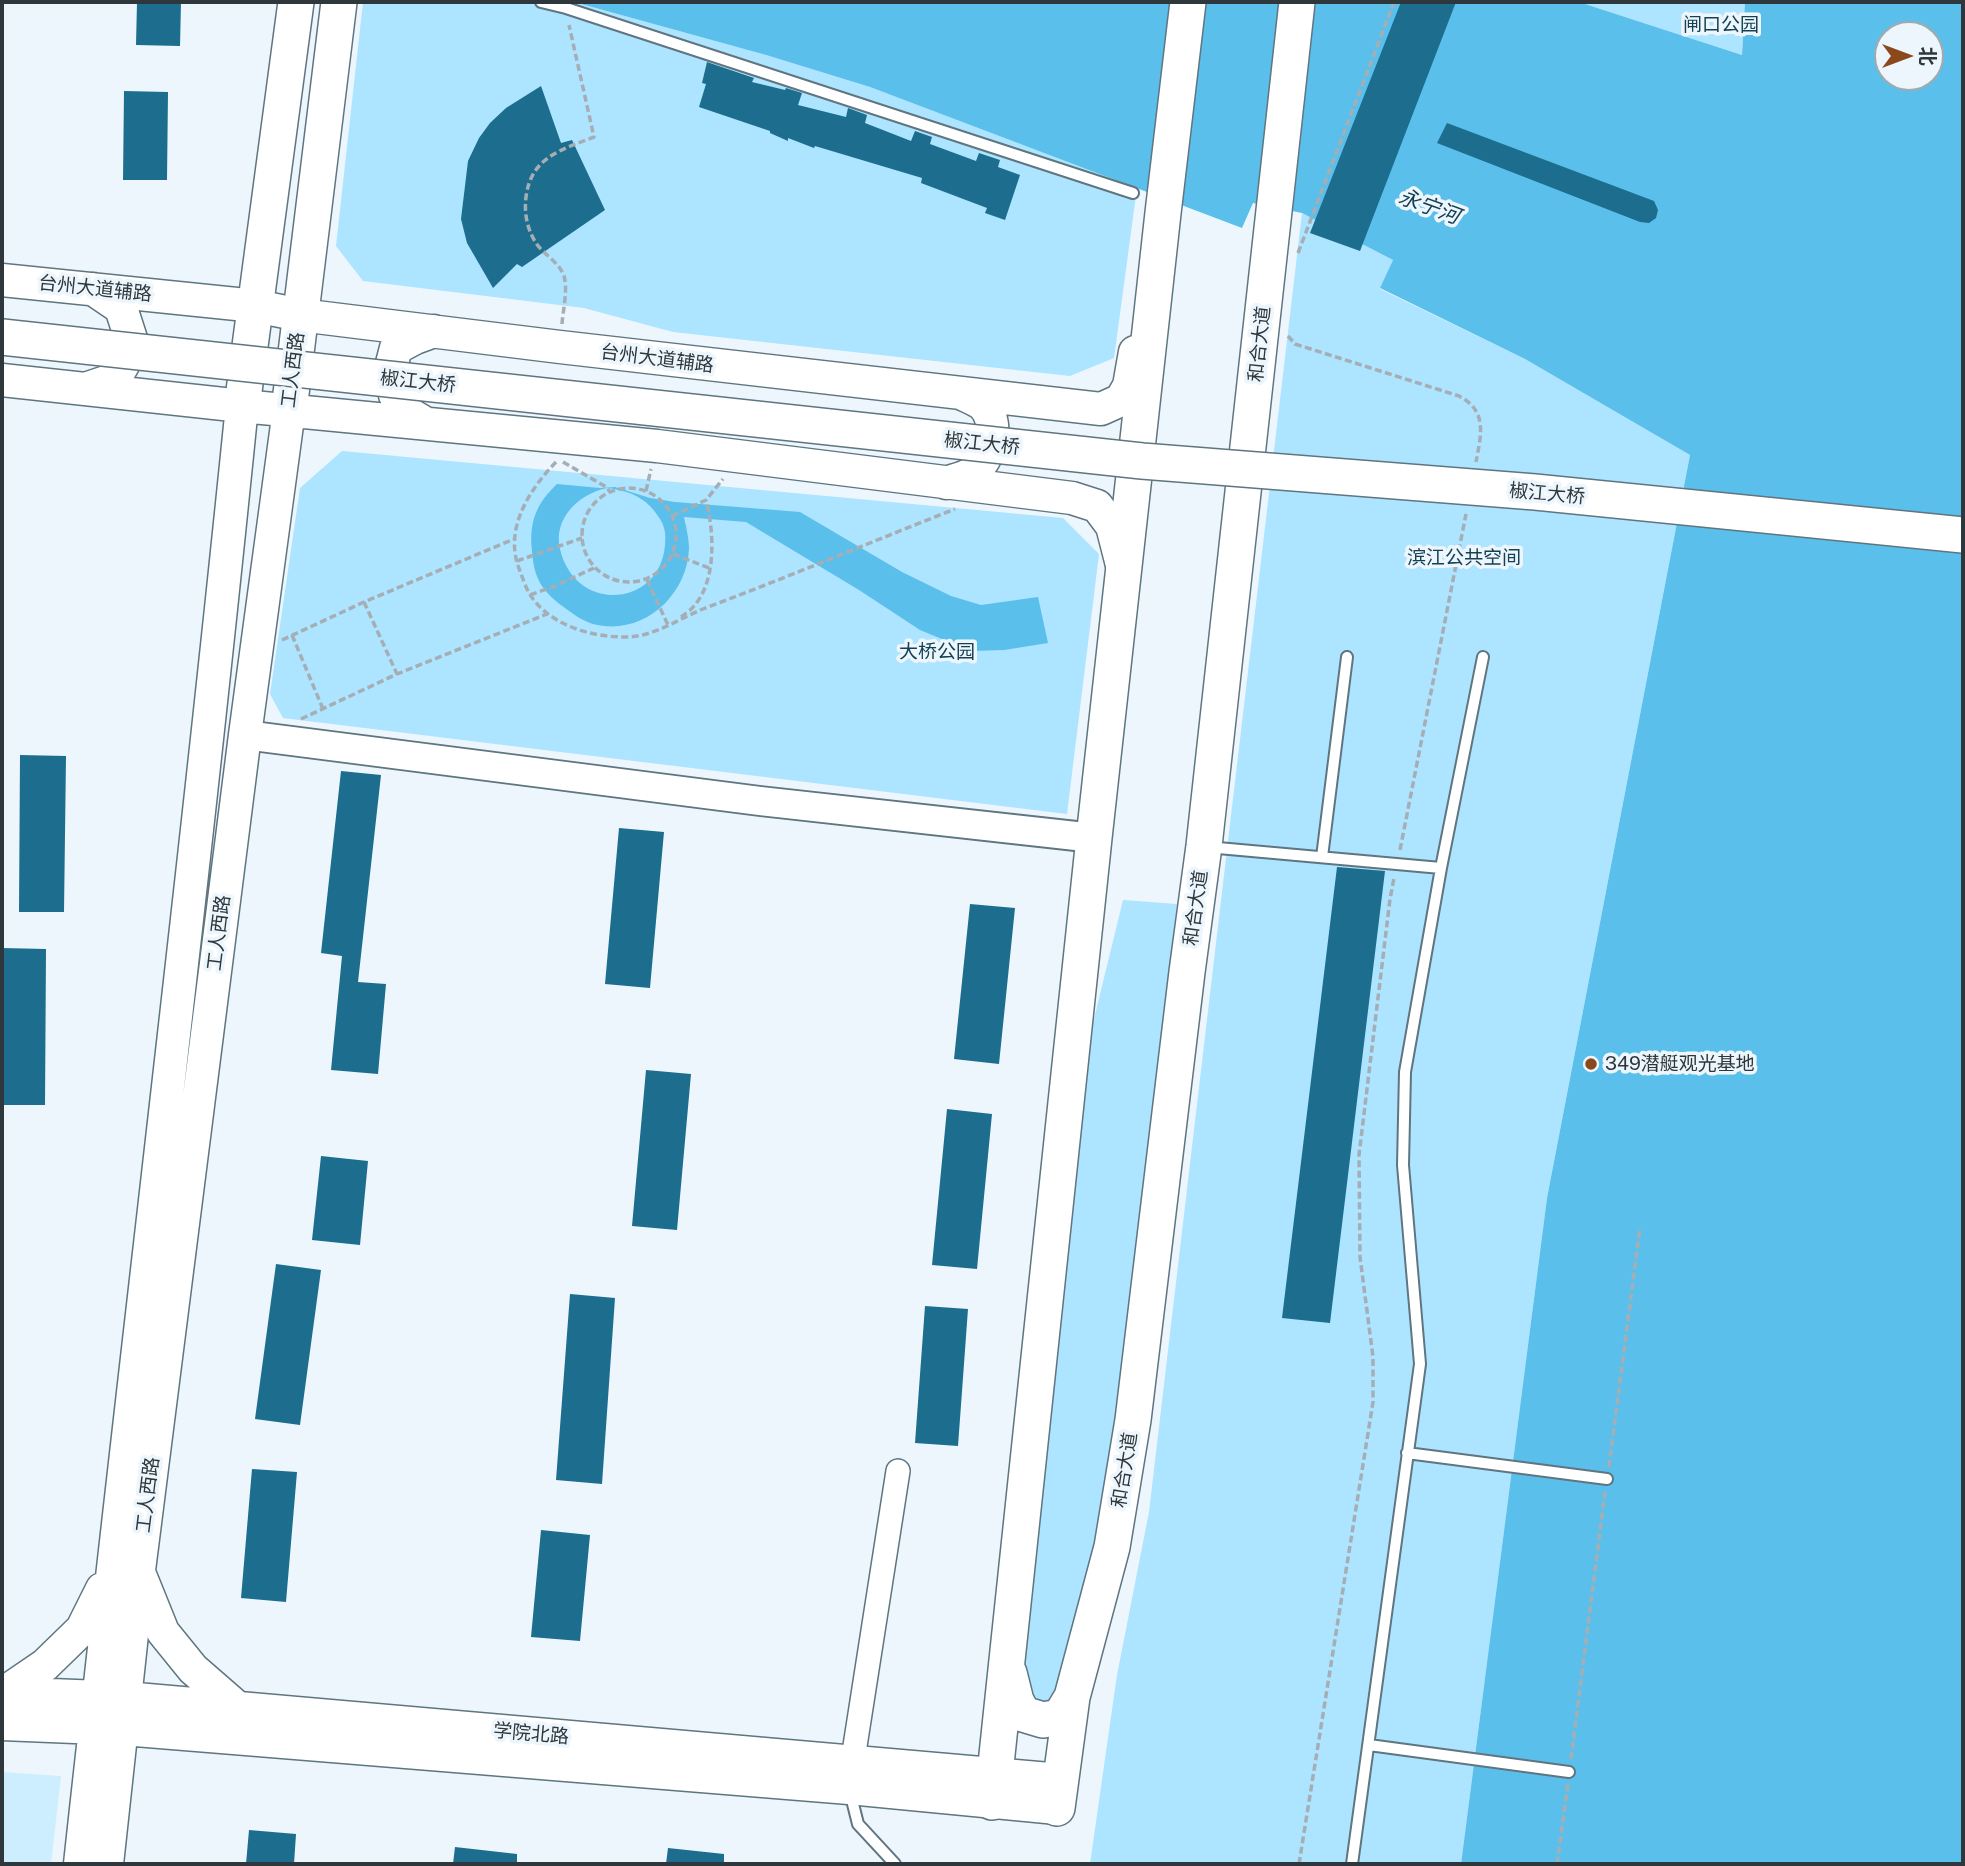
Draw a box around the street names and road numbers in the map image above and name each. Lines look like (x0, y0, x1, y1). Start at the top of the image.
street label: 台州大道辅路 (37, 272, 153, 306)
street label: 和合大道 (1245, 305, 1275, 383)
street label: 工人西路 (277, 331, 309, 409)
street label: 台州大道辅路 (599, 341, 715, 377)
street label: 椒江大桥 (379, 367, 457, 397)
street label: 椒江大桥 (943, 429, 1021, 459)
street label: 椒江大桥 (1508, 479, 1586, 509)
street label: 和合大道 (1179, 869, 1213, 947)
street label: 工人西路 (203, 894, 235, 972)
street label: 和合大道 (1108, 1431, 1142, 1509)
street label: 工人西路 (132, 1456, 164, 1534)
street label: 学院北路 (492, 1719, 570, 1749)

